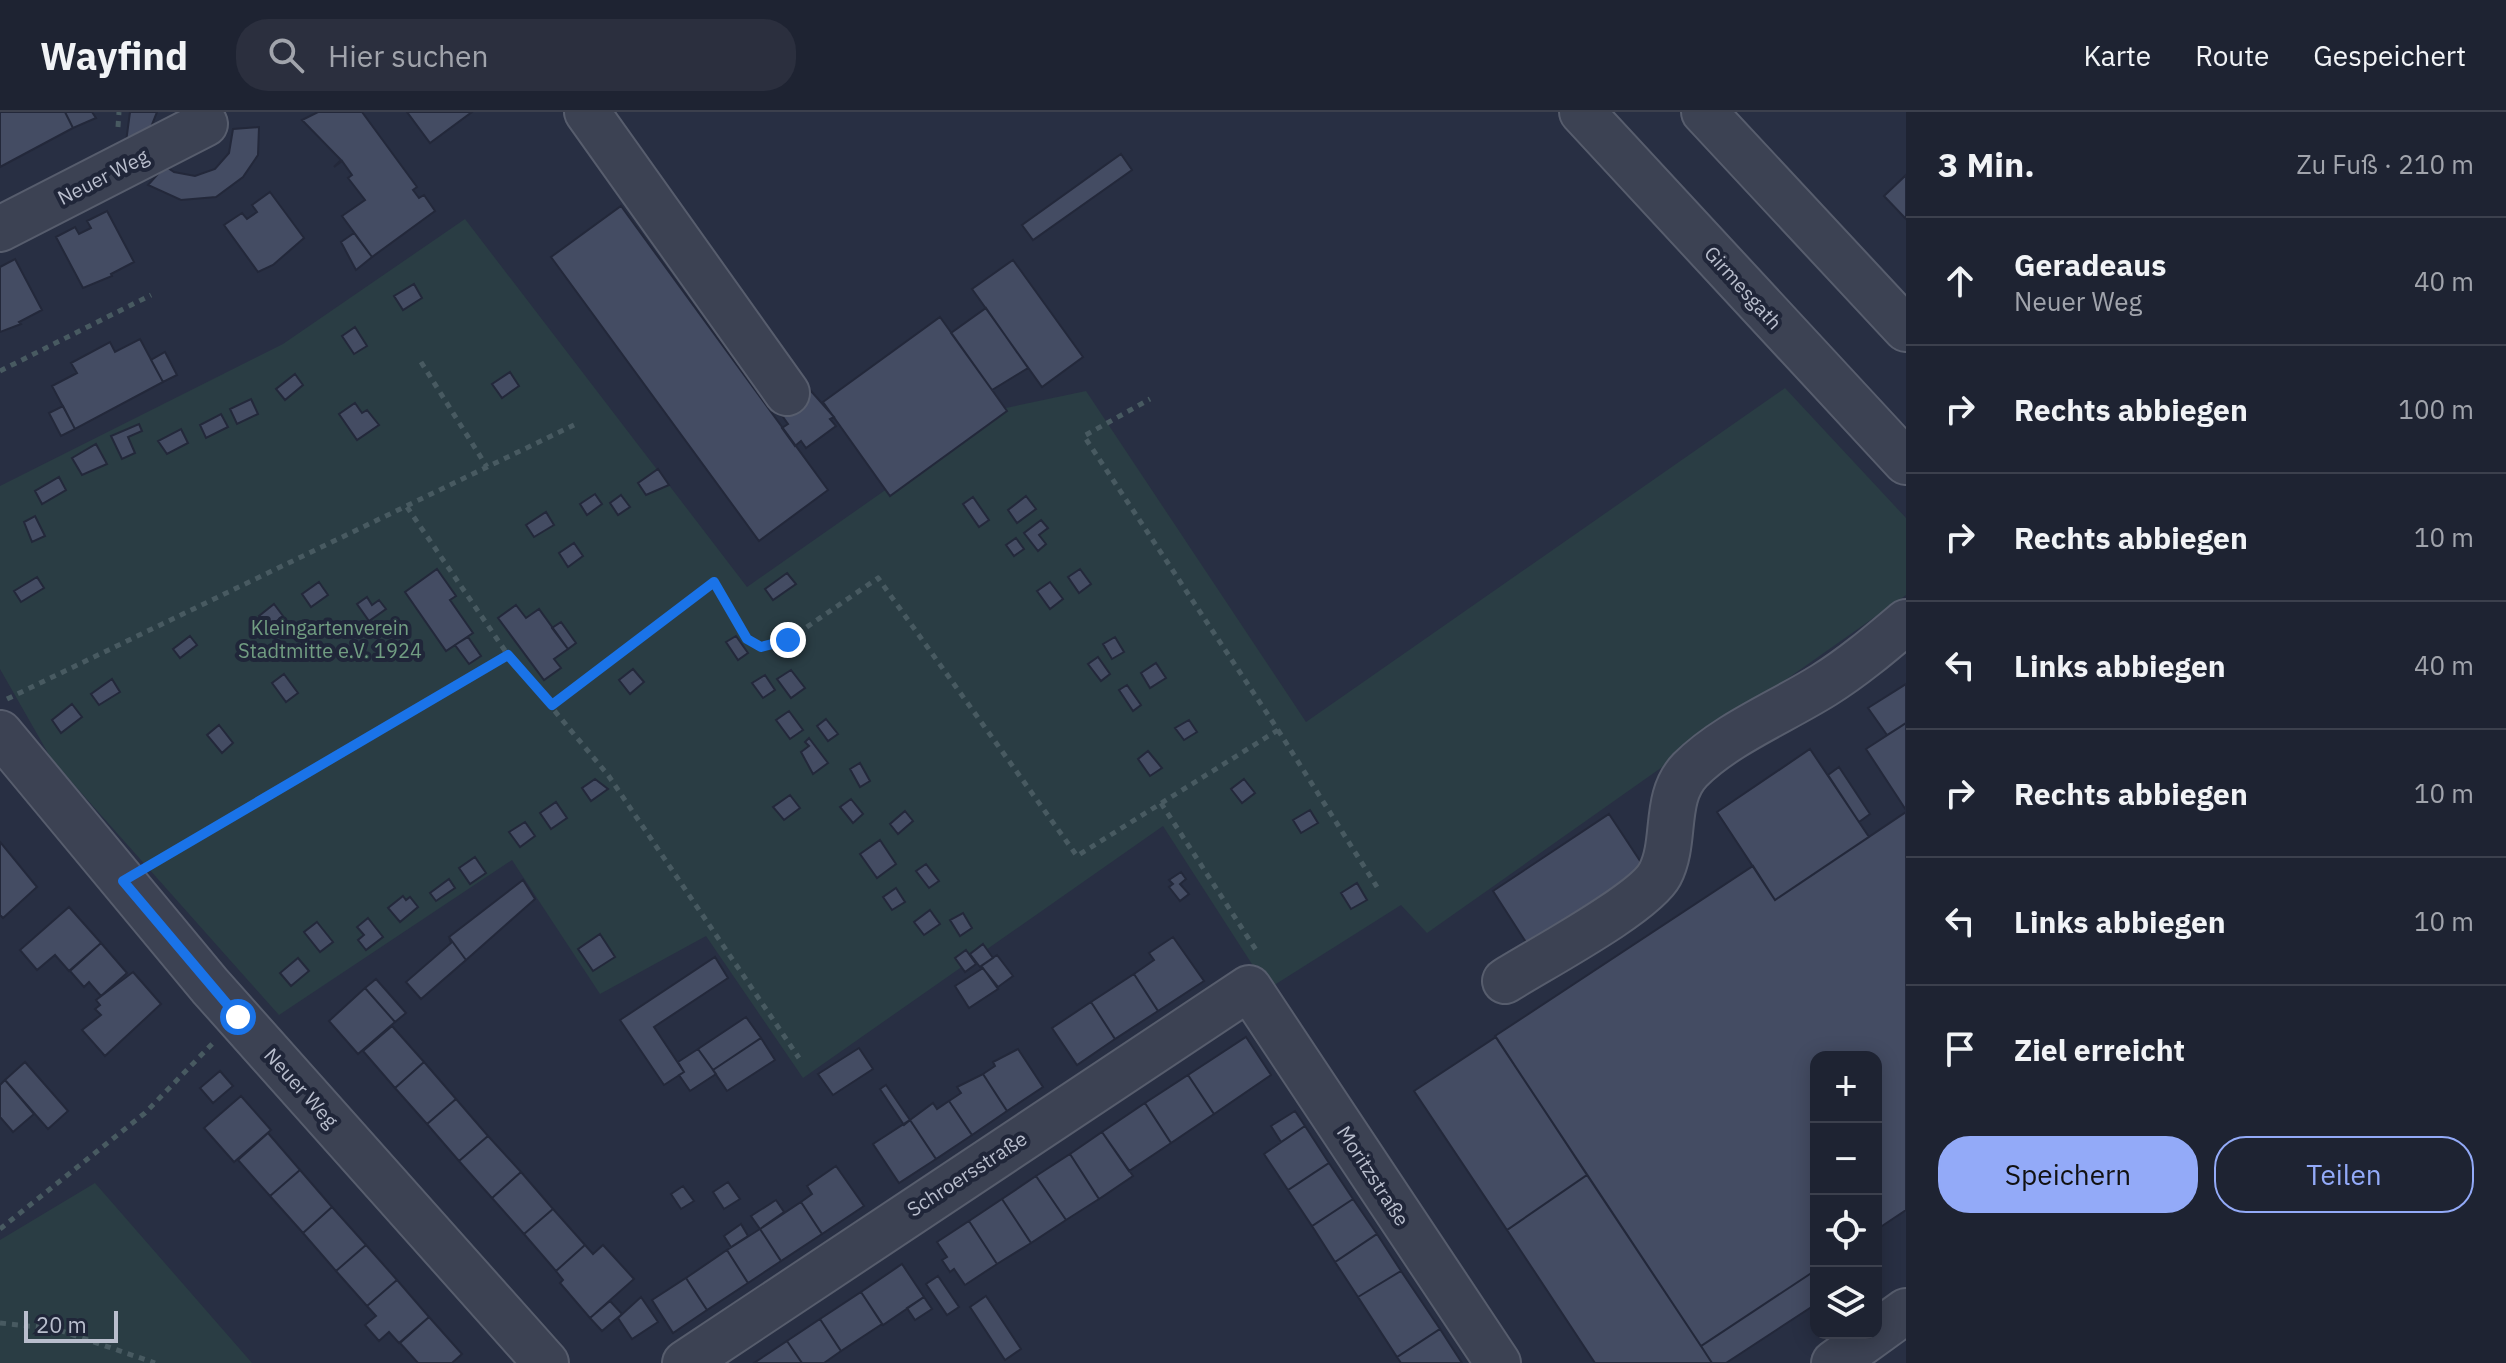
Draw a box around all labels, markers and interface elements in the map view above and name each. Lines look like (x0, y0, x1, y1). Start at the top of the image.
search box (236, 19, 796, 91)
text: Wayfind (40, 31, 188, 80)
icon: search (264, 33, 308, 77)
text: Hier suchen (328, 36, 489, 75)
text: Karte (2083, 37, 2151, 74)
text: Route (2195, 37, 2269, 74)
text: Gespeichert (2313, 37, 2466, 74)
street label: Neuer Weg (53, 142, 153, 211)
text: 3 Min. (1938, 142, 2035, 186)
text: Zu Fuß · 210 m (2296, 147, 2474, 181)
street label: Girmesgath (1699, 240, 1788, 335)
text: Geradeaus (2014, 245, 2166, 284)
icon: ahead (1938, 259, 1982, 303)
text: 40 m (2414, 264, 2474, 298)
text: Neuer Weg (2014, 284, 2142, 318)
icon: right (1938, 387, 1982, 431)
text: Rechts abbiegen (2014, 390, 2248, 429)
text: 100 m (2398, 392, 2474, 426)
icon: right (1938, 515, 1982, 559)
text: Rechts abbiegen (2014, 518, 2248, 557)
text: 10 m (2414, 520, 2474, 554)
park label: Kleingartenverein Stadtmitte e.V. 1924 (238, 614, 422, 664)
route end (770, 622, 806, 658)
icon: left (1938, 643, 1982, 687)
text: Links abbiegen (2014, 646, 2226, 685)
text: 40 m (2414, 648, 2474, 682)
icon: right (1938, 771, 1982, 815)
text: Rechts abbiegen (2014, 774, 2248, 813)
text: 10 m (2414, 776, 2474, 810)
icon: left (1938, 899, 1982, 943)
text: Links abbiegen (2014, 902, 2226, 941)
text: 10 m (2414, 904, 2474, 938)
route start (220, 999, 256, 1035)
icon: arrive (1938, 1027, 1982, 1071)
text: Ziel erreicht (2014, 1030, 2185, 1069)
street label: Neuer Weg (258, 1042, 345, 1134)
map controls (1810, 1051, 1882, 1339)
button: + (1810, 1051, 1882, 1123)
street label: Moritzstraße (1331, 1120, 1416, 1231)
button: − (1810, 1123, 1882, 1195)
street label: Schroersstraße (902, 1125, 1032, 1222)
button: Speichern (1938, 1136, 2198, 1213)
button: Teilen (2214, 1136, 2474, 1213)
button: locate (1810, 1195, 1882, 1267)
button: layers (1810, 1267, 1882, 1339)
scale bar (24, 1307, 118, 1343)
text: 20 m (36, 1310, 87, 1339)

